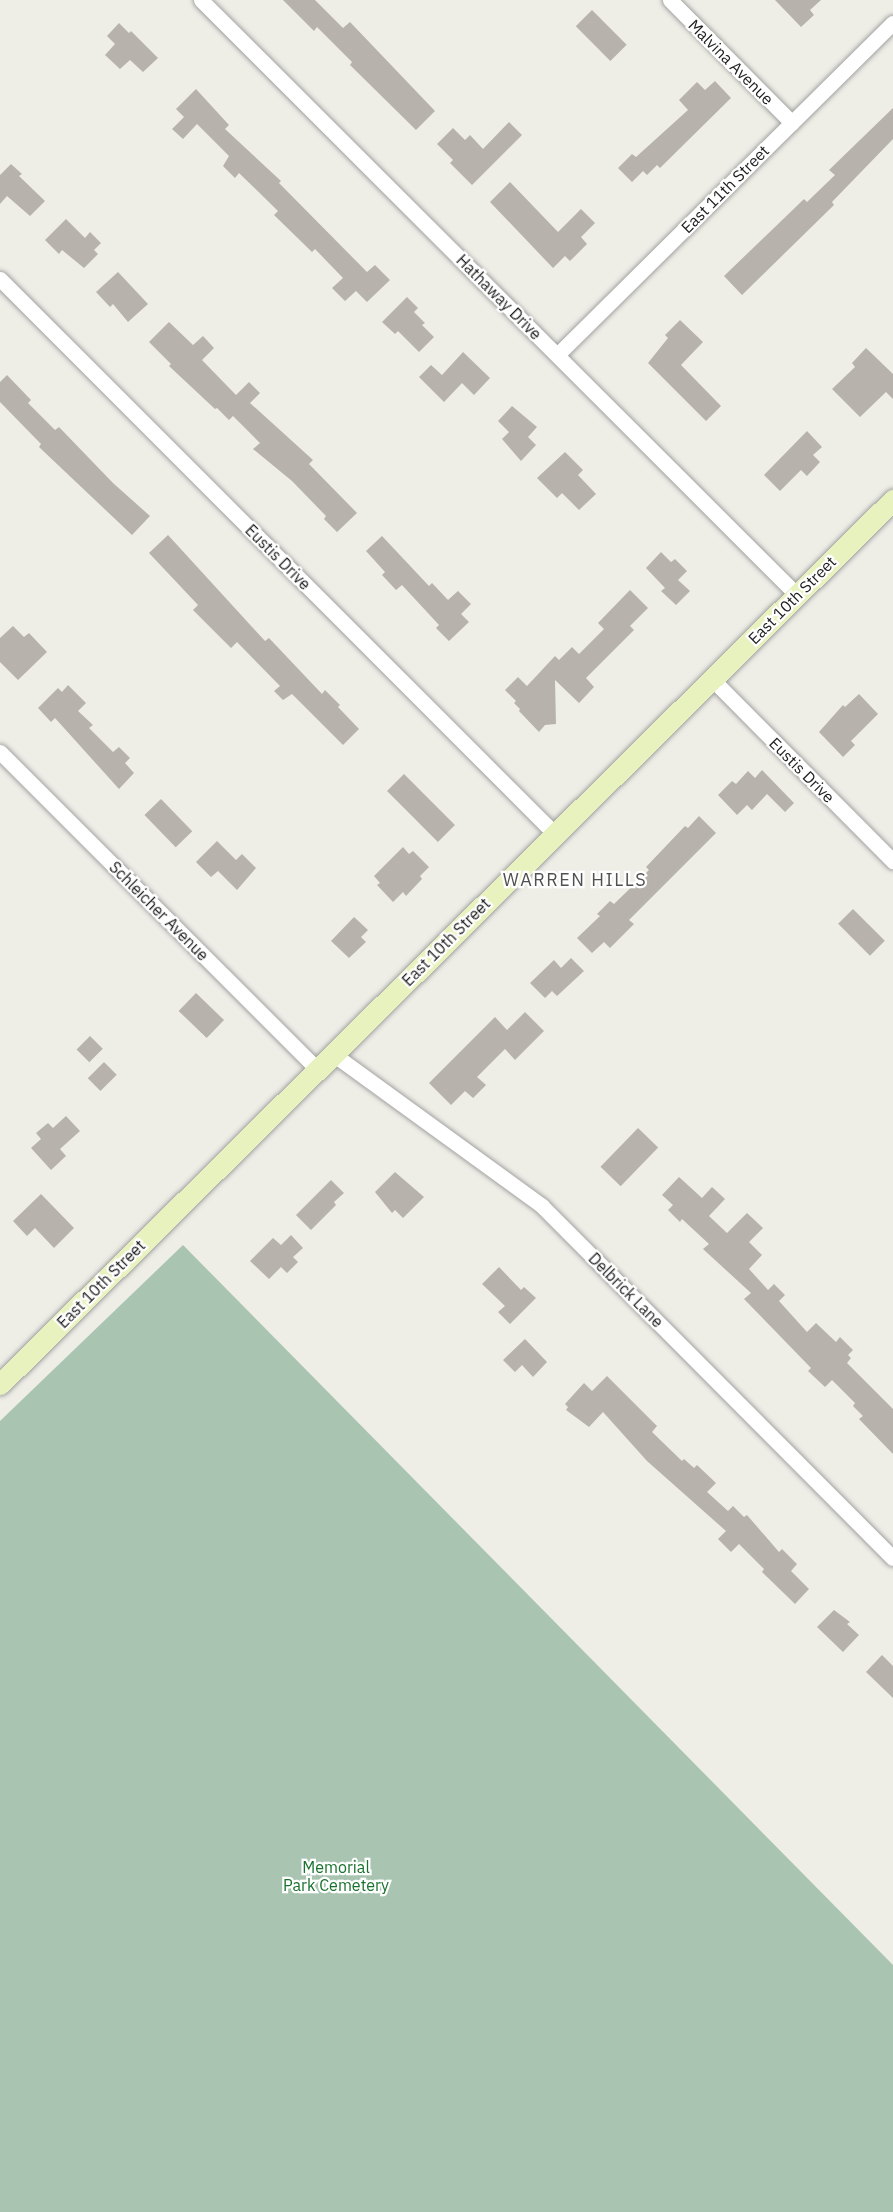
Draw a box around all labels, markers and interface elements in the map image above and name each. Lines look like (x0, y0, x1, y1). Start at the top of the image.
street label: Malvina Avenue (684, 15, 778, 109)
street label: East 11th Street (677, 141, 773, 237)
street label: Hathaway Drive (452, 250, 546, 344)
street label: Eustis Drive (241, 520, 315, 594)
street label: East 10th Street (744, 552, 840, 648)
street label: Eustis Drive (765, 733, 839, 807)
street label: Schleicher Avenue (105, 857, 213, 965)
district label: WARREN HILLS (503, 869, 647, 891)
street label: East 10th Street (398, 894, 494, 990)
street label: East 10th Street (53, 1236, 149, 1332)
street label: Delbrick Lane (585, 1249, 667, 1331)
park label: Memorial Park Cemetery (283, 1857, 389, 1895)

